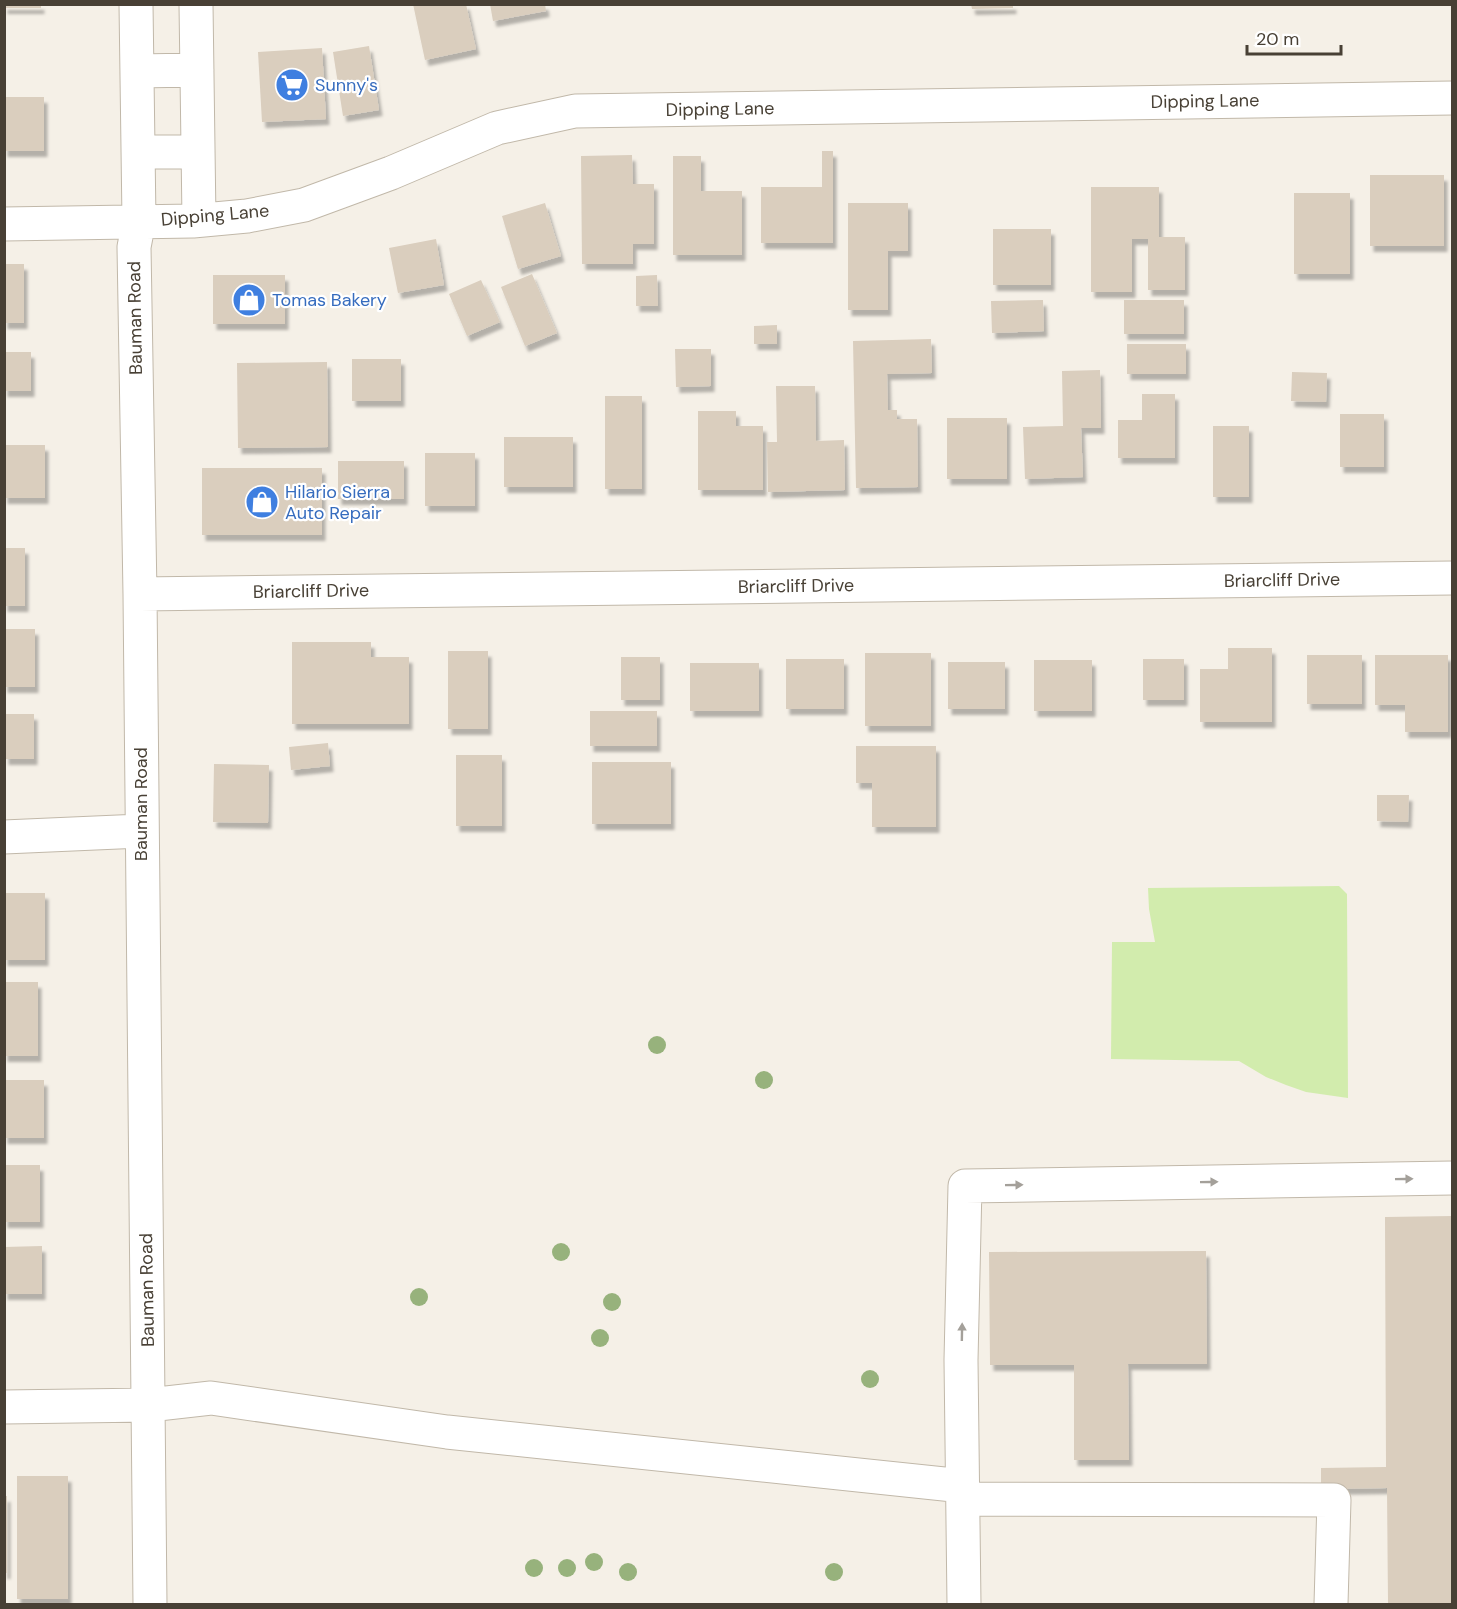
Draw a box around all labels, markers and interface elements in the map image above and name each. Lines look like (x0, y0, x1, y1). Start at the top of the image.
scale bar (1247, 18, 1342, 56)
text: 20 m (1256, 27, 1299, 51)
supermarket icon: Sunny's (274, 67, 310, 103)
place label: Sunny's (315, 73, 378, 97)
street label: Dipping Lane (1151, 88, 1259, 114)
street label: Dipping Lane (666, 96, 774, 122)
street label: Dipping Lane (160, 198, 270, 232)
street label: Bauman Road (122, 261, 148, 375)
shop icon: Tomas Bakery (231, 282, 267, 318)
place label: Tomas Bakery (272, 288, 387, 312)
place label: Hilario Sierra Auto Repair (285, 480, 390, 525)
shop icon: Hilario Sierra Auto Repair (244, 484, 280, 520)
street label: Briarcliff Drive (1224, 567, 1340, 593)
street label: Briarcliff Drive (738, 573, 854, 599)
street label: Briarcliff Drive (253, 578, 369, 604)
street label: Bauman Road (129, 747, 153, 861)
one-way arrow (1395, 1174, 1414, 1184)
one-way arrow (1200, 1177, 1219, 1187)
one-way arrow (1005, 1180, 1024, 1190)
street label: Bauman Road (134, 1233, 160, 1347)
one-way arrow (957, 1322, 966, 1341)

